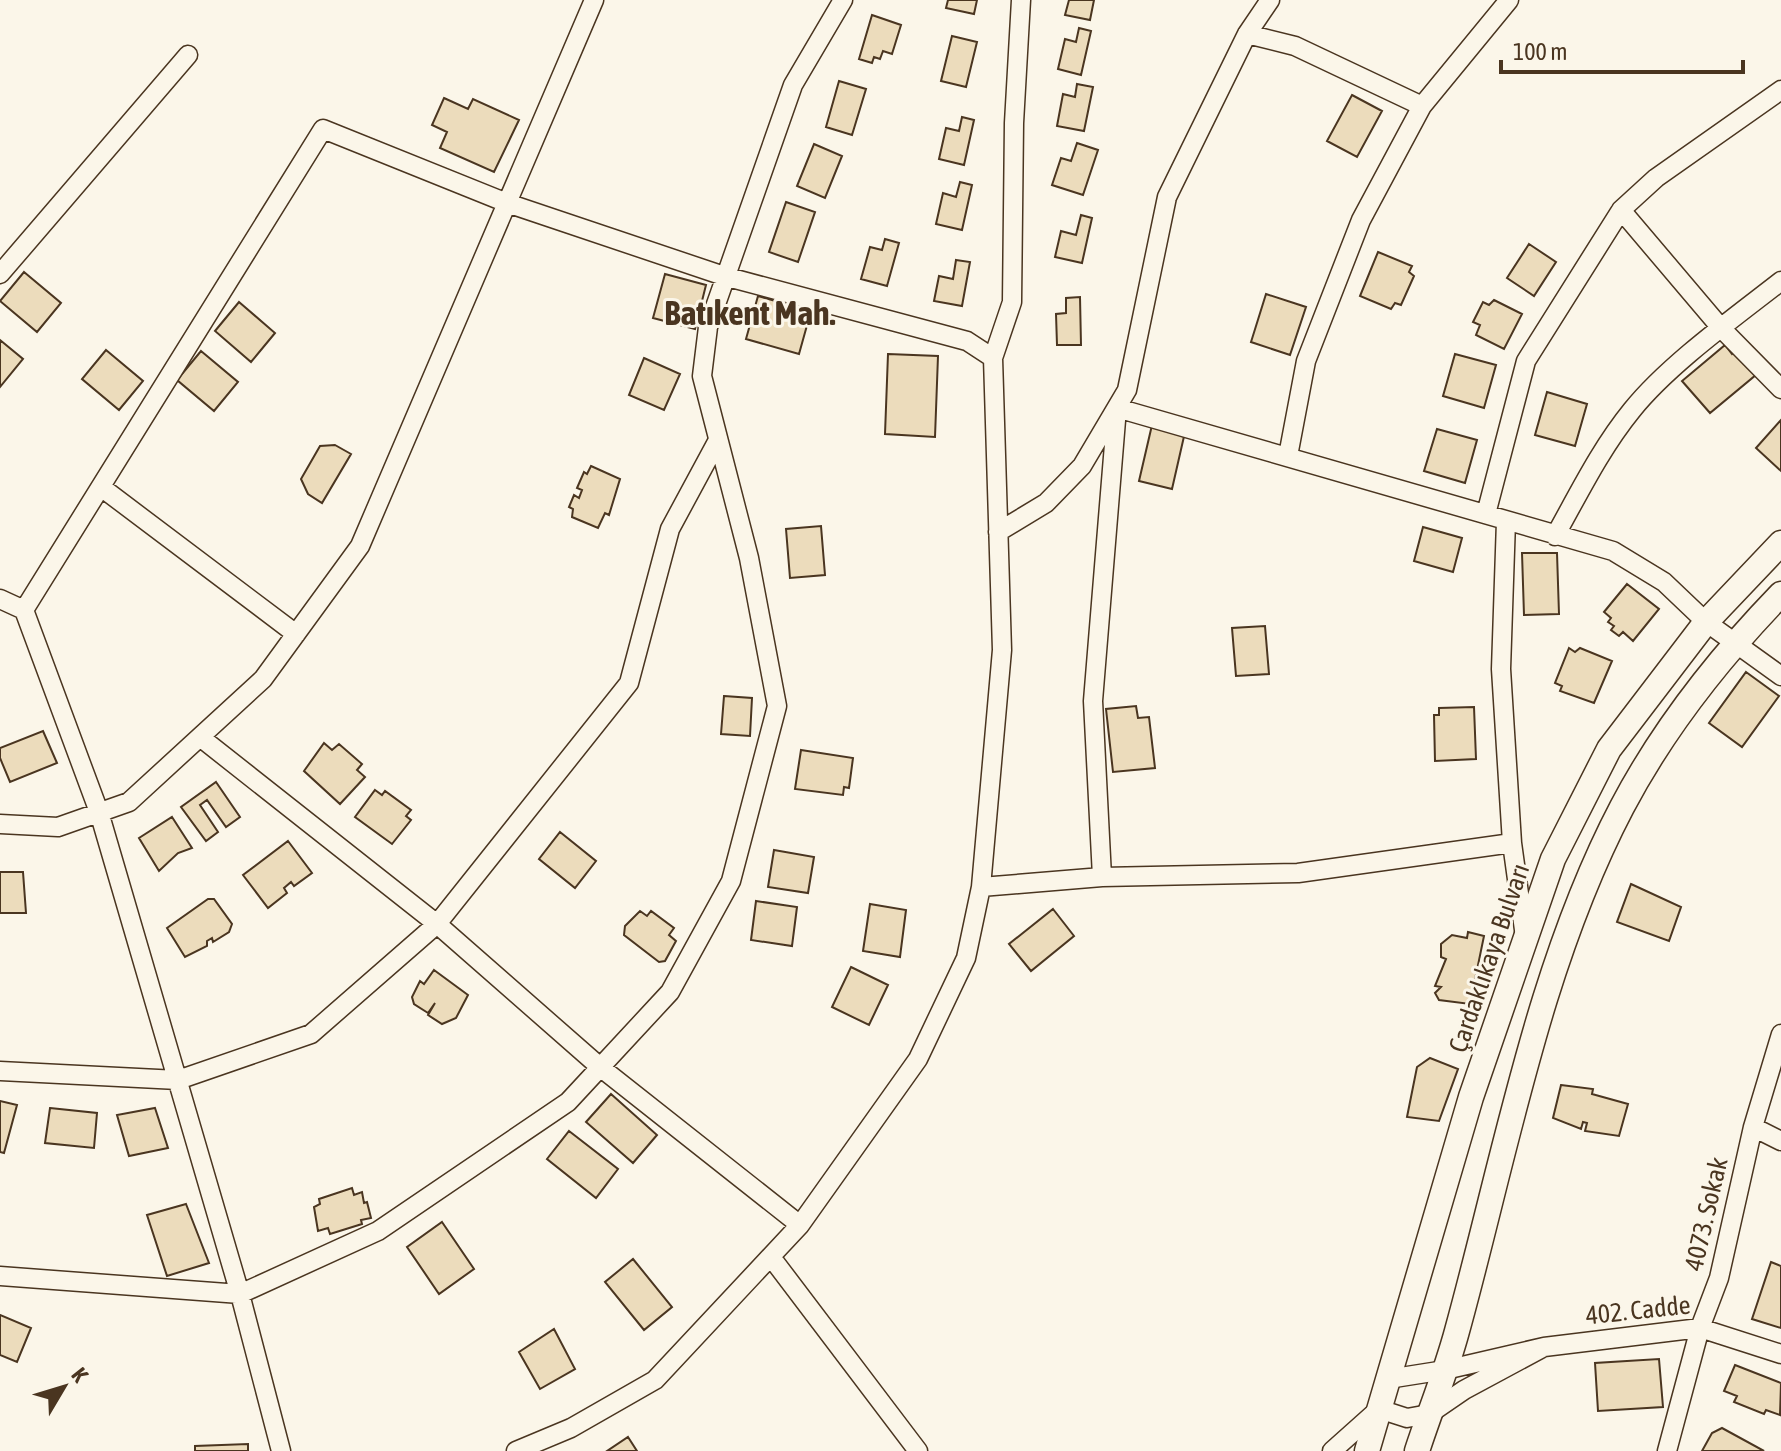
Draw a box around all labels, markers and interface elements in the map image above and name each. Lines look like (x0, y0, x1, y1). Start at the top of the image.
scale bar (1501, 24, 1743, 74)
text: 100 m (1513, 38, 1567, 65)
district label: Batıkent Mah. (664, 293, 836, 332)
street label: Çardaklıkaya Bulvarı (1443, 860, 1535, 1056)
street label: 4073. Sokak (1678, 1155, 1734, 1273)
street label: 402. Cadde (1584, 1290, 1692, 1330)
north arrow (24, 1347, 104, 1427)
text: K (66, 1362, 93, 1387)

